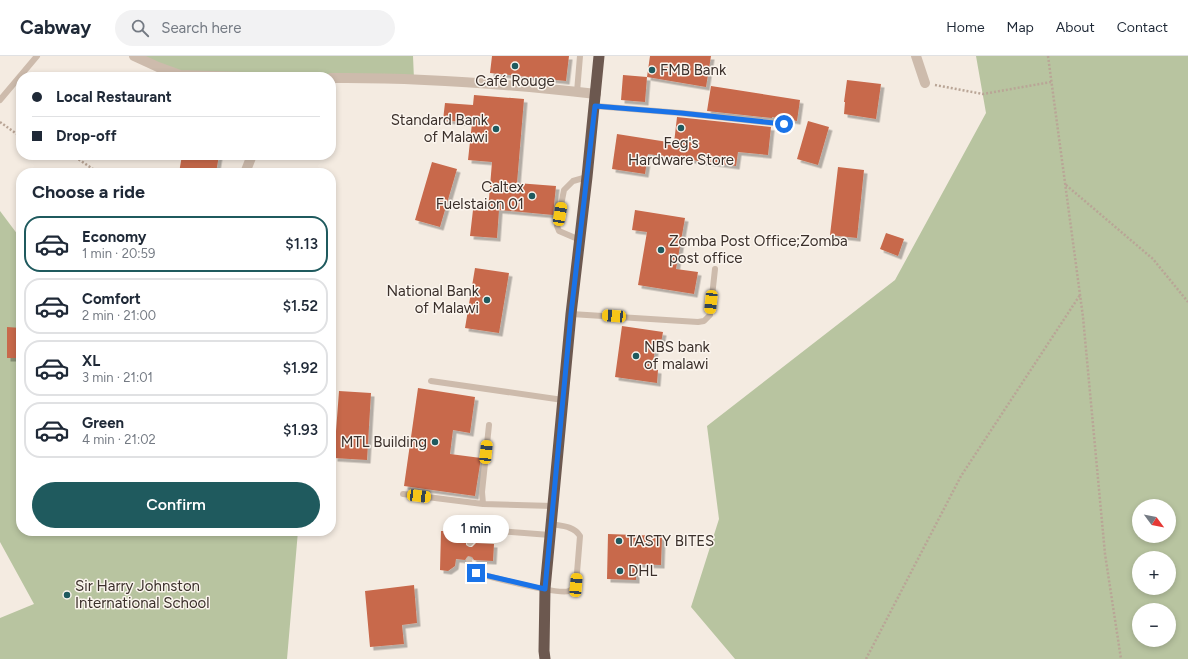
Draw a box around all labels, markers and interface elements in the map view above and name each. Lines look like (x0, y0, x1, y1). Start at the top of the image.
search box (115, 10, 395, 46)
text: Cabway (20, 16, 91, 39)
icon: search (129, 17, 151, 39)
text: Search here (161, 19, 241, 37)
text: Home (946, 19, 985, 36)
text: Map (1007, 19, 1034, 36)
text: About (1056, 19, 1095, 36)
text: Contact (1117, 19, 1168, 36)
marker: Café Rouge (510, 61, 520, 71)
place label: FMB Bank (660, 61, 727, 79)
marker: FMB Bank (647, 65, 657, 75)
place label: Café Rouge (475, 72, 555, 90)
text: Local Restaurant (56, 88, 172, 106)
place label: Standard Bank of Malawi (391, 111, 489, 146)
route start (775, 115, 793, 133)
marker: Feg's Hardware Store (676, 123, 686, 133)
marker: Standard Bank of Malawi (491, 124, 501, 134)
text: Drop-off (56, 127, 117, 145)
place label: Feg's Hardware Store (628, 134, 734, 169)
place label: Caltex Fuelstaion 01 (436, 178, 524, 213)
text: Choose a ride (32, 181, 145, 203)
marker: Caltex Fuelstaion 01 (527, 191, 537, 201)
car (552, 201, 568, 227)
icon: car (34, 226, 70, 262)
text: Economy (82, 228, 147, 246)
place label: Zomba Post Office;Zomba post office (669, 232, 848, 267)
text: $1.13 (285, 235, 318, 253)
marker: Zomba Post Office;Zomba post office (656, 245, 666, 255)
text: 1 min · 20:59 (82, 246, 155, 261)
place label: National Bank of Malawi (386, 282, 480, 317)
icon: car (34, 288, 70, 324)
car (704, 289, 718, 315)
text: Comfort (82, 290, 141, 308)
marker: National Bank of Malawi (482, 295, 492, 305)
text: $1.52 (283, 297, 318, 315)
text: 2 min · 21:00 (82, 308, 156, 323)
car (602, 309, 626, 323)
place label: NBS bank of malawi (644, 338, 711, 373)
icon: car (34, 350, 70, 386)
marker: NBS bank of malawi (631, 351, 641, 361)
text: XL (82, 352, 100, 370)
text: $1.92 (283, 359, 318, 377)
text: 3 min · 21:01 (82, 370, 153, 385)
icon: car (34, 412, 70, 448)
text: Green (82, 414, 124, 432)
text: $1.93 (283, 421, 318, 439)
text: 4 min · 21:02 (82, 432, 156, 447)
place label: MTL Building (341, 433, 427, 451)
marker: MTL Building (430, 437, 440, 447)
car (479, 439, 493, 465)
button: Confirm (32, 482, 320, 528)
car (406, 489, 432, 503)
north arrow (1132, 499, 1176, 543)
map controls (1132, 499, 1176, 647)
callout: 1 min (443, 515, 509, 543)
text: 1 min (461, 521, 491, 536)
place label: TASTY BITES (627, 532, 714, 550)
marker: TASTY BITES (614, 536, 624, 546)
button: + (1132, 551, 1176, 595)
place label: DHL (628, 562, 658, 580)
route end (467, 564, 485, 582)
marker: DHL (615, 566, 625, 576)
car (569, 573, 583, 597)
place label: Sir Harry Johnston International School (75, 577, 210, 612)
marker: Sir Harry Johnston International School (62, 590, 72, 600)
button: − (1132, 603, 1176, 647)

